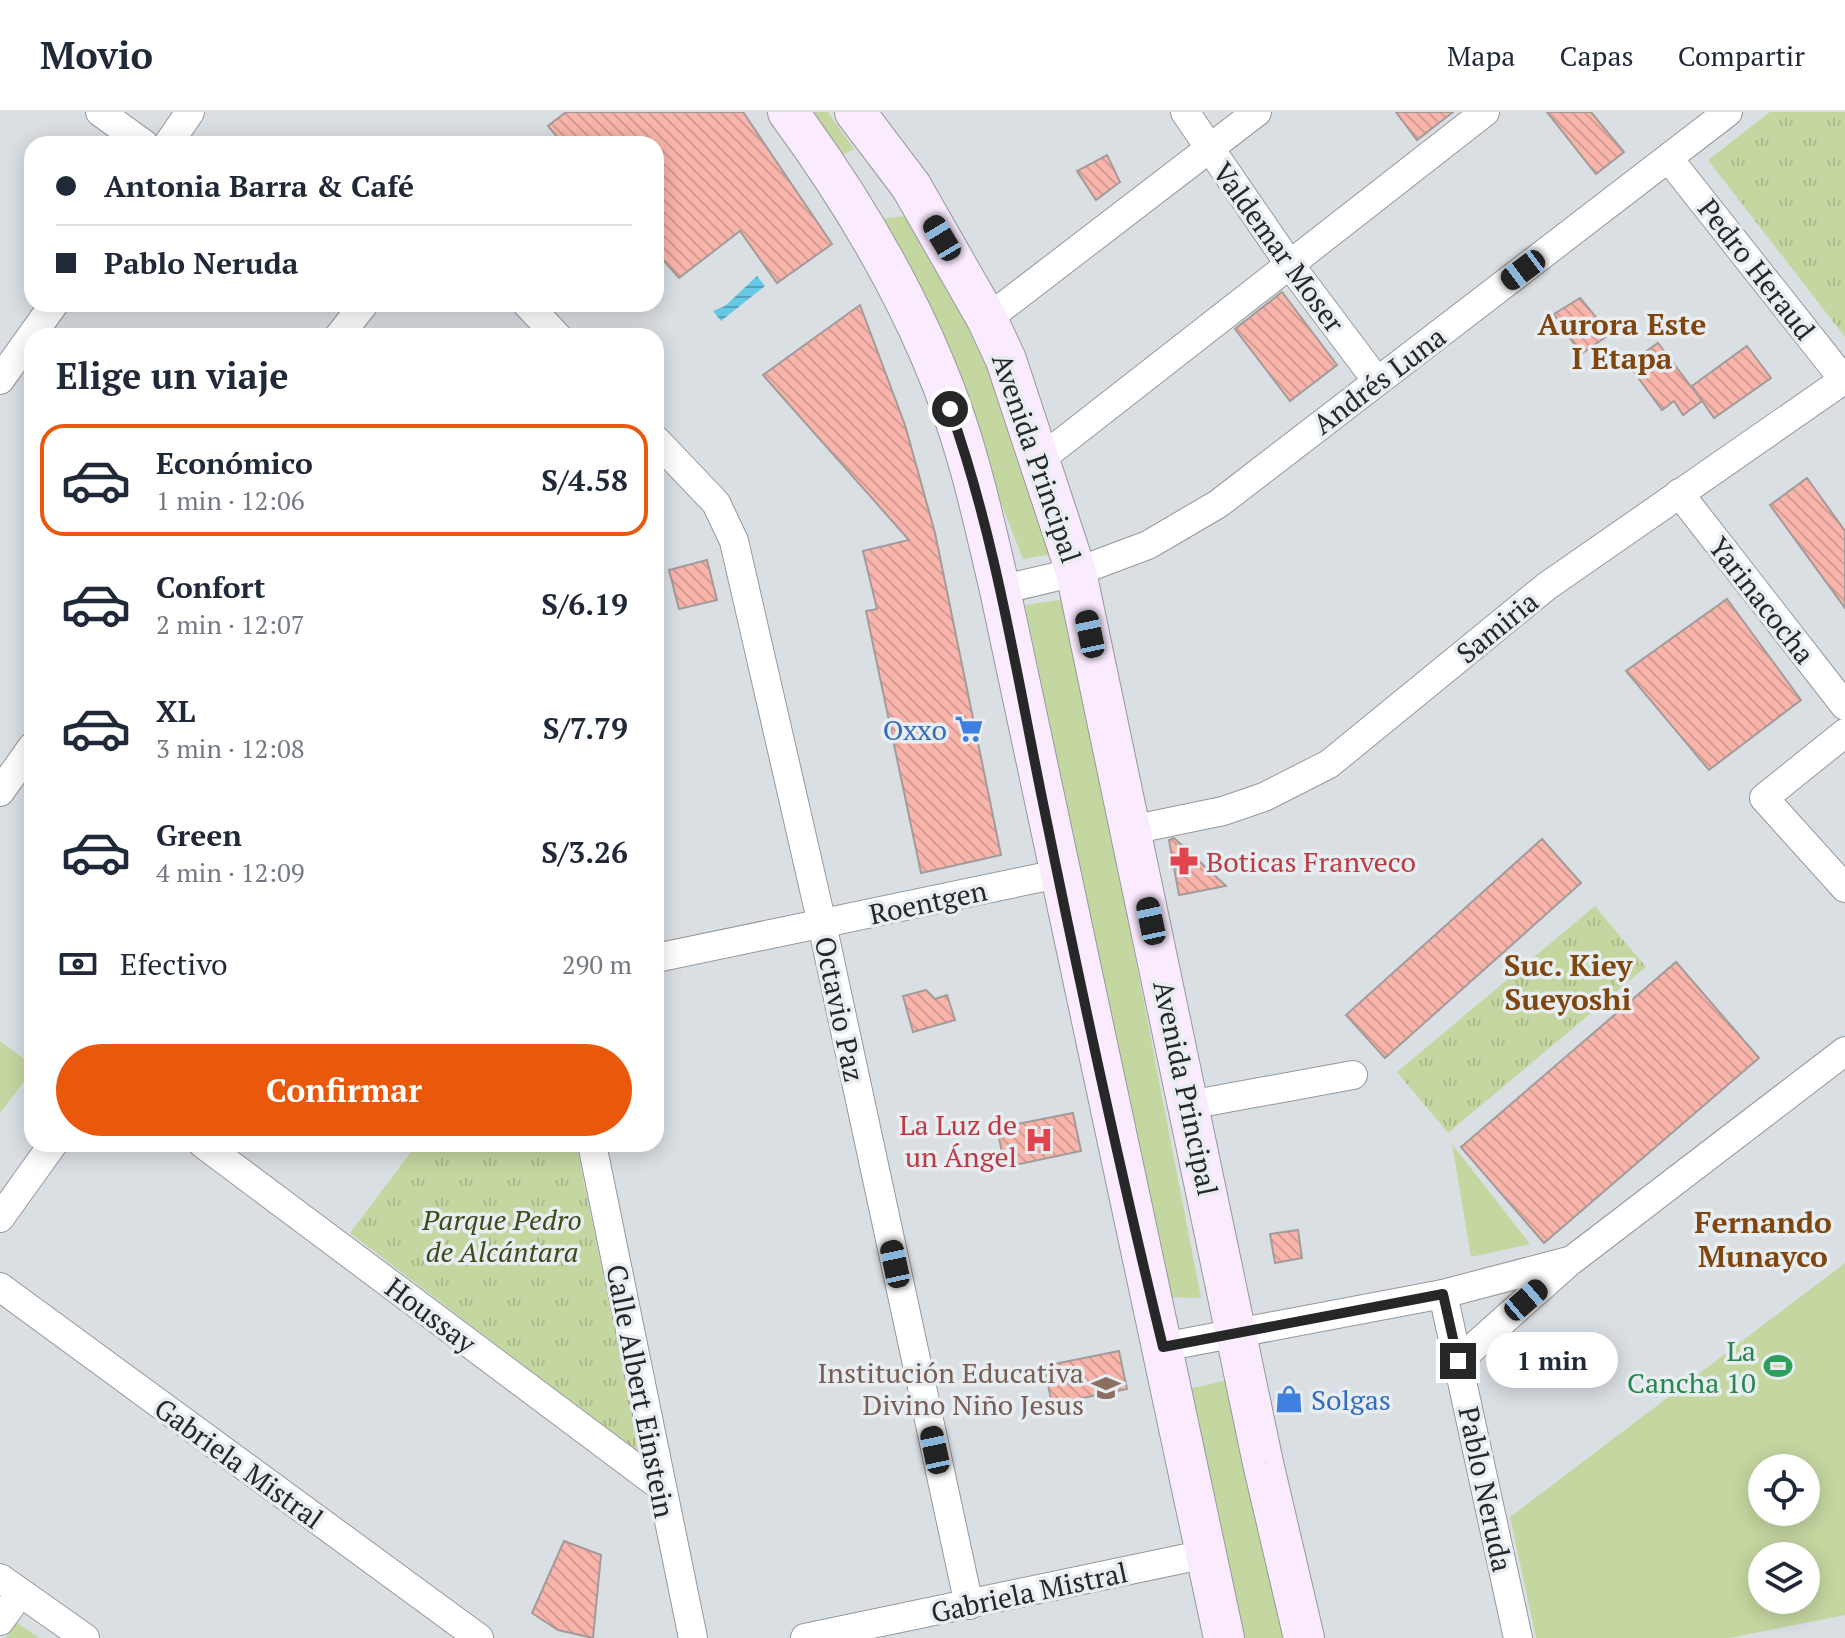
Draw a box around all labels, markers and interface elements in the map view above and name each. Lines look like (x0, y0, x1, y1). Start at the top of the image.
text: Movio (40, 30, 153, 80)
text: Mapa (1447, 37, 1515, 74)
text: Capas (1559, 37, 1634, 74)
text: Compartir (1678, 37, 1805, 74)
street label: Valdemar Moser (1205, 155, 1353, 340)
text: Antonia Barra & Café (104, 166, 414, 206)
street label: Pedro Heraud (1690, 191, 1824, 347)
car (919, 211, 965, 265)
text: Pablo Neruda (104, 243, 298, 283)
car (1497, 246, 1549, 294)
district label: Aurora Este I Etapa (1538, 304, 1706, 378)
street label: Andrés Luna (1305, 318, 1453, 442)
street label: Avenida Principal (984, 349, 1090, 567)
text: Elige un viaje (56, 352, 289, 399)
route start (932, 391, 968, 427)
text: Económico (156, 443, 313, 483)
icon: car (60, 444, 132, 516)
text: S/4.58 (541, 460, 628, 500)
text: 1 min · 12:06 (156, 483, 305, 517)
street label: Yarinacocha (1701, 529, 1823, 671)
text: Confort (156, 567, 266, 607)
icon: car (60, 568, 132, 640)
street label: Samiria (1448, 583, 1546, 671)
text: S/6.19 (541, 584, 628, 624)
text: 2 min · 12:07 (156, 607, 305, 641)
car (1073, 608, 1107, 660)
text: XL (156, 691, 195, 731)
icon: car (60, 692, 132, 764)
text: S/7.79 (543, 708, 628, 748)
place label: Oxxo (883, 711, 947, 748)
supermarket icon: Oxxo (954, 714, 984, 744)
text: 3 min · 12:08 (156, 731, 305, 765)
text: Green (156, 815, 242, 855)
icon: car (60, 816, 132, 888)
text: S/3.26 (541, 832, 628, 872)
place label: Boticas Franveco (1206, 843, 1416, 880)
pharmacy icon: Boticas Franveco (1169, 846, 1199, 876)
text: 4 min · 12:09 (156, 855, 305, 889)
street label: Roentgen (866, 871, 991, 933)
car (1134, 895, 1168, 947)
street label: Octavio Paz (807, 933, 873, 1085)
icon: cash (56, 942, 100, 986)
text: Efectivo (120, 944, 228, 984)
district label: Suc. Kiey Sueyoshi (1504, 945, 1633, 1019)
text: 290 m (562, 947, 632, 981)
street label: Avenida Principal (1145, 977, 1227, 1199)
button: Confirmar (56, 1044, 632, 1136)
place label: La Luz de un Ángel (899, 1106, 1017, 1175)
hospital icon: La Luz de un Ángel (1024, 1125, 1054, 1155)
park label: Parque Pedro de Alcántara (421, 1201, 582, 1270)
district label: Fernando Munayco (1694, 1202, 1832, 1276)
car (878, 1238, 912, 1290)
street label: Calle Albert Einstein (598, 1261, 684, 1521)
street label: Houssay (378, 1269, 485, 1362)
car (1500, 1275, 1552, 1325)
place label: La Cancha 10 (1627, 1332, 1756, 1401)
callout: 1 min (1486, 1333, 1618, 1389)
route end (1440, 1343, 1476, 1379)
text: 1 min (1516, 1343, 1588, 1377)
sports icon: La Cancha 10 (1763, 1351, 1793, 1381)
place label: Institución Educativa Divino Niño Jesus (817, 1354, 1084, 1423)
school or university icon: Institución Educativa Divino Niño Jesus (1091, 1373, 1121, 1403)
place label: Solgas (1311, 1381, 1391, 1418)
shop icon: Solgas (1274, 1384, 1304, 1414)
street label: Gabriela Mistral (147, 1389, 331, 1537)
street label: Pablo Neruda (1450, 1403, 1522, 1575)
car (918, 1424, 952, 1476)
map controls (1748, 1454, 1820, 1614)
button: locate (1748, 1454, 1820, 1526)
button: layers (1748, 1542, 1820, 1614)
street label: Gabriela Mistral (927, 1553, 1131, 1631)

